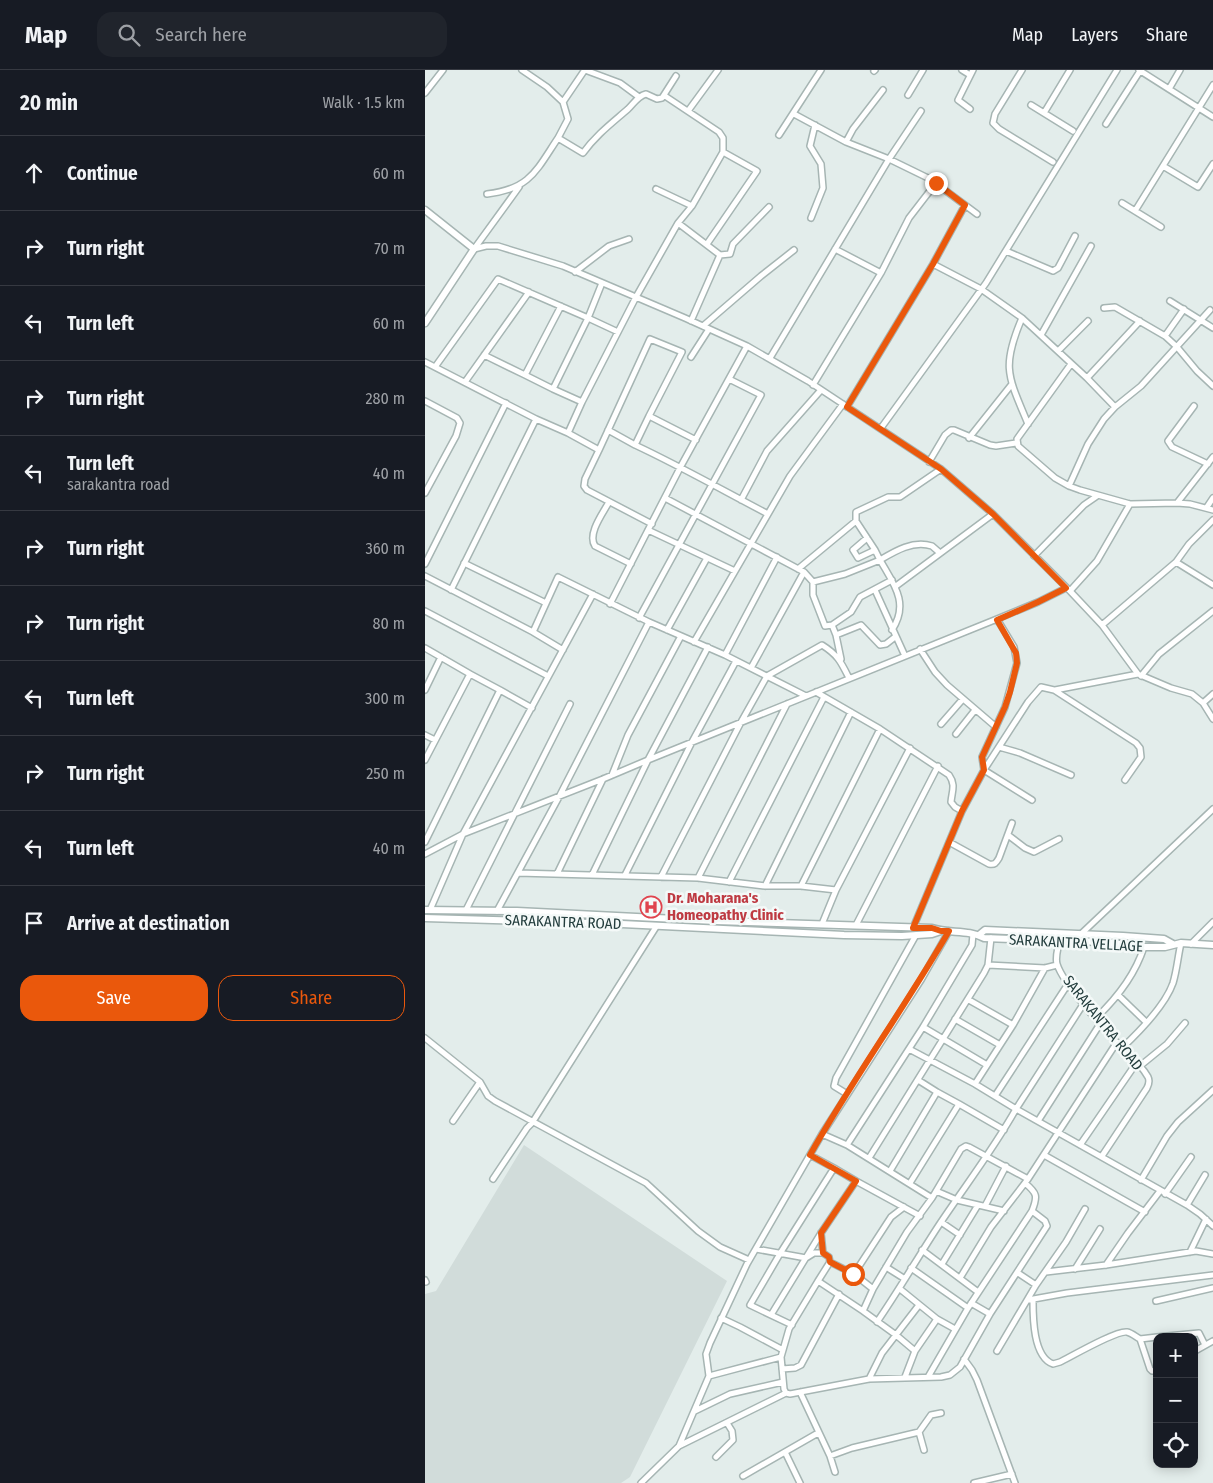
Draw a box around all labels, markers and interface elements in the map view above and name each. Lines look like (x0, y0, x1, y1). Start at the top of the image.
search box (97, 12, 447, 57)
text: Map (25, 21, 67, 49)
icon: search (115, 21, 143, 49)
text: Search here (155, 23, 247, 46)
text: Map (1012, 24, 1043, 46)
text: Layers (1071, 24, 1118, 46)
text: Share (1146, 24, 1188, 46)
text: 20 min (20, 90, 78, 116)
text: Walk · 1.5 km (323, 93, 405, 112)
icon: ahead (20, 159, 48, 187)
text: Continue (67, 162, 138, 185)
text: 60 m (373, 164, 405, 183)
route end (925, 172, 948, 195)
icon: right (20, 234, 48, 262)
text: Turn right (67, 237, 144, 260)
text: 70 m (374, 239, 405, 258)
icon: left (20, 309, 48, 337)
text: Turn left (67, 312, 134, 335)
text: 60 m (373, 314, 405, 333)
icon: right (20, 384, 48, 412)
text: Turn right (67, 387, 144, 410)
text: 280 m (366, 389, 405, 408)
text: Turn left (67, 452, 134, 475)
icon: left (20, 459, 48, 487)
text: 40 m (373, 464, 405, 483)
text: sarakantra road (67, 475, 170, 494)
icon: right (20, 534, 48, 562)
text: Turn right (67, 537, 144, 560)
text: 360 m (365, 539, 405, 558)
icon: right (20, 609, 48, 637)
text: Turn right (67, 612, 144, 635)
text: 80 m (373, 614, 405, 633)
icon: left (20, 684, 48, 712)
text: Turn left (67, 687, 134, 710)
text: 300 m (365, 689, 405, 708)
icon: right (20, 759, 48, 787)
text: Turn right (67, 762, 144, 785)
text: 250 m (366, 764, 405, 783)
icon: left (20, 834, 48, 862)
text: Turn left (67, 837, 134, 860)
text: 40 m (373, 839, 405, 858)
place label: Dr. Moharana's Homeopathy Clinic (667, 889, 784, 924)
hospital icon: Dr. Moharana's Homeopathy Clinic (639, 895, 663, 919)
icon: arrive (20, 909, 48, 937)
street label: SARAKANTRA ROAD (504, 911, 622, 933)
text: Arrive at destination (67, 912, 230, 935)
street label: SARAKANTRA VELLAGE (1009, 931, 1143, 955)
street label: SARAKANTRA ROAD (1059, 972, 1147, 1074)
button: Save (20, 975, 208, 1021)
button: Share (218, 975, 405, 1021)
route start (842, 1263, 865, 1286)
map controls (1153, 1333, 1198, 1468)
button: + (1153, 1333, 1198, 1378)
button: − (1153, 1378, 1198, 1423)
button: locate (1153, 1423, 1198, 1468)

